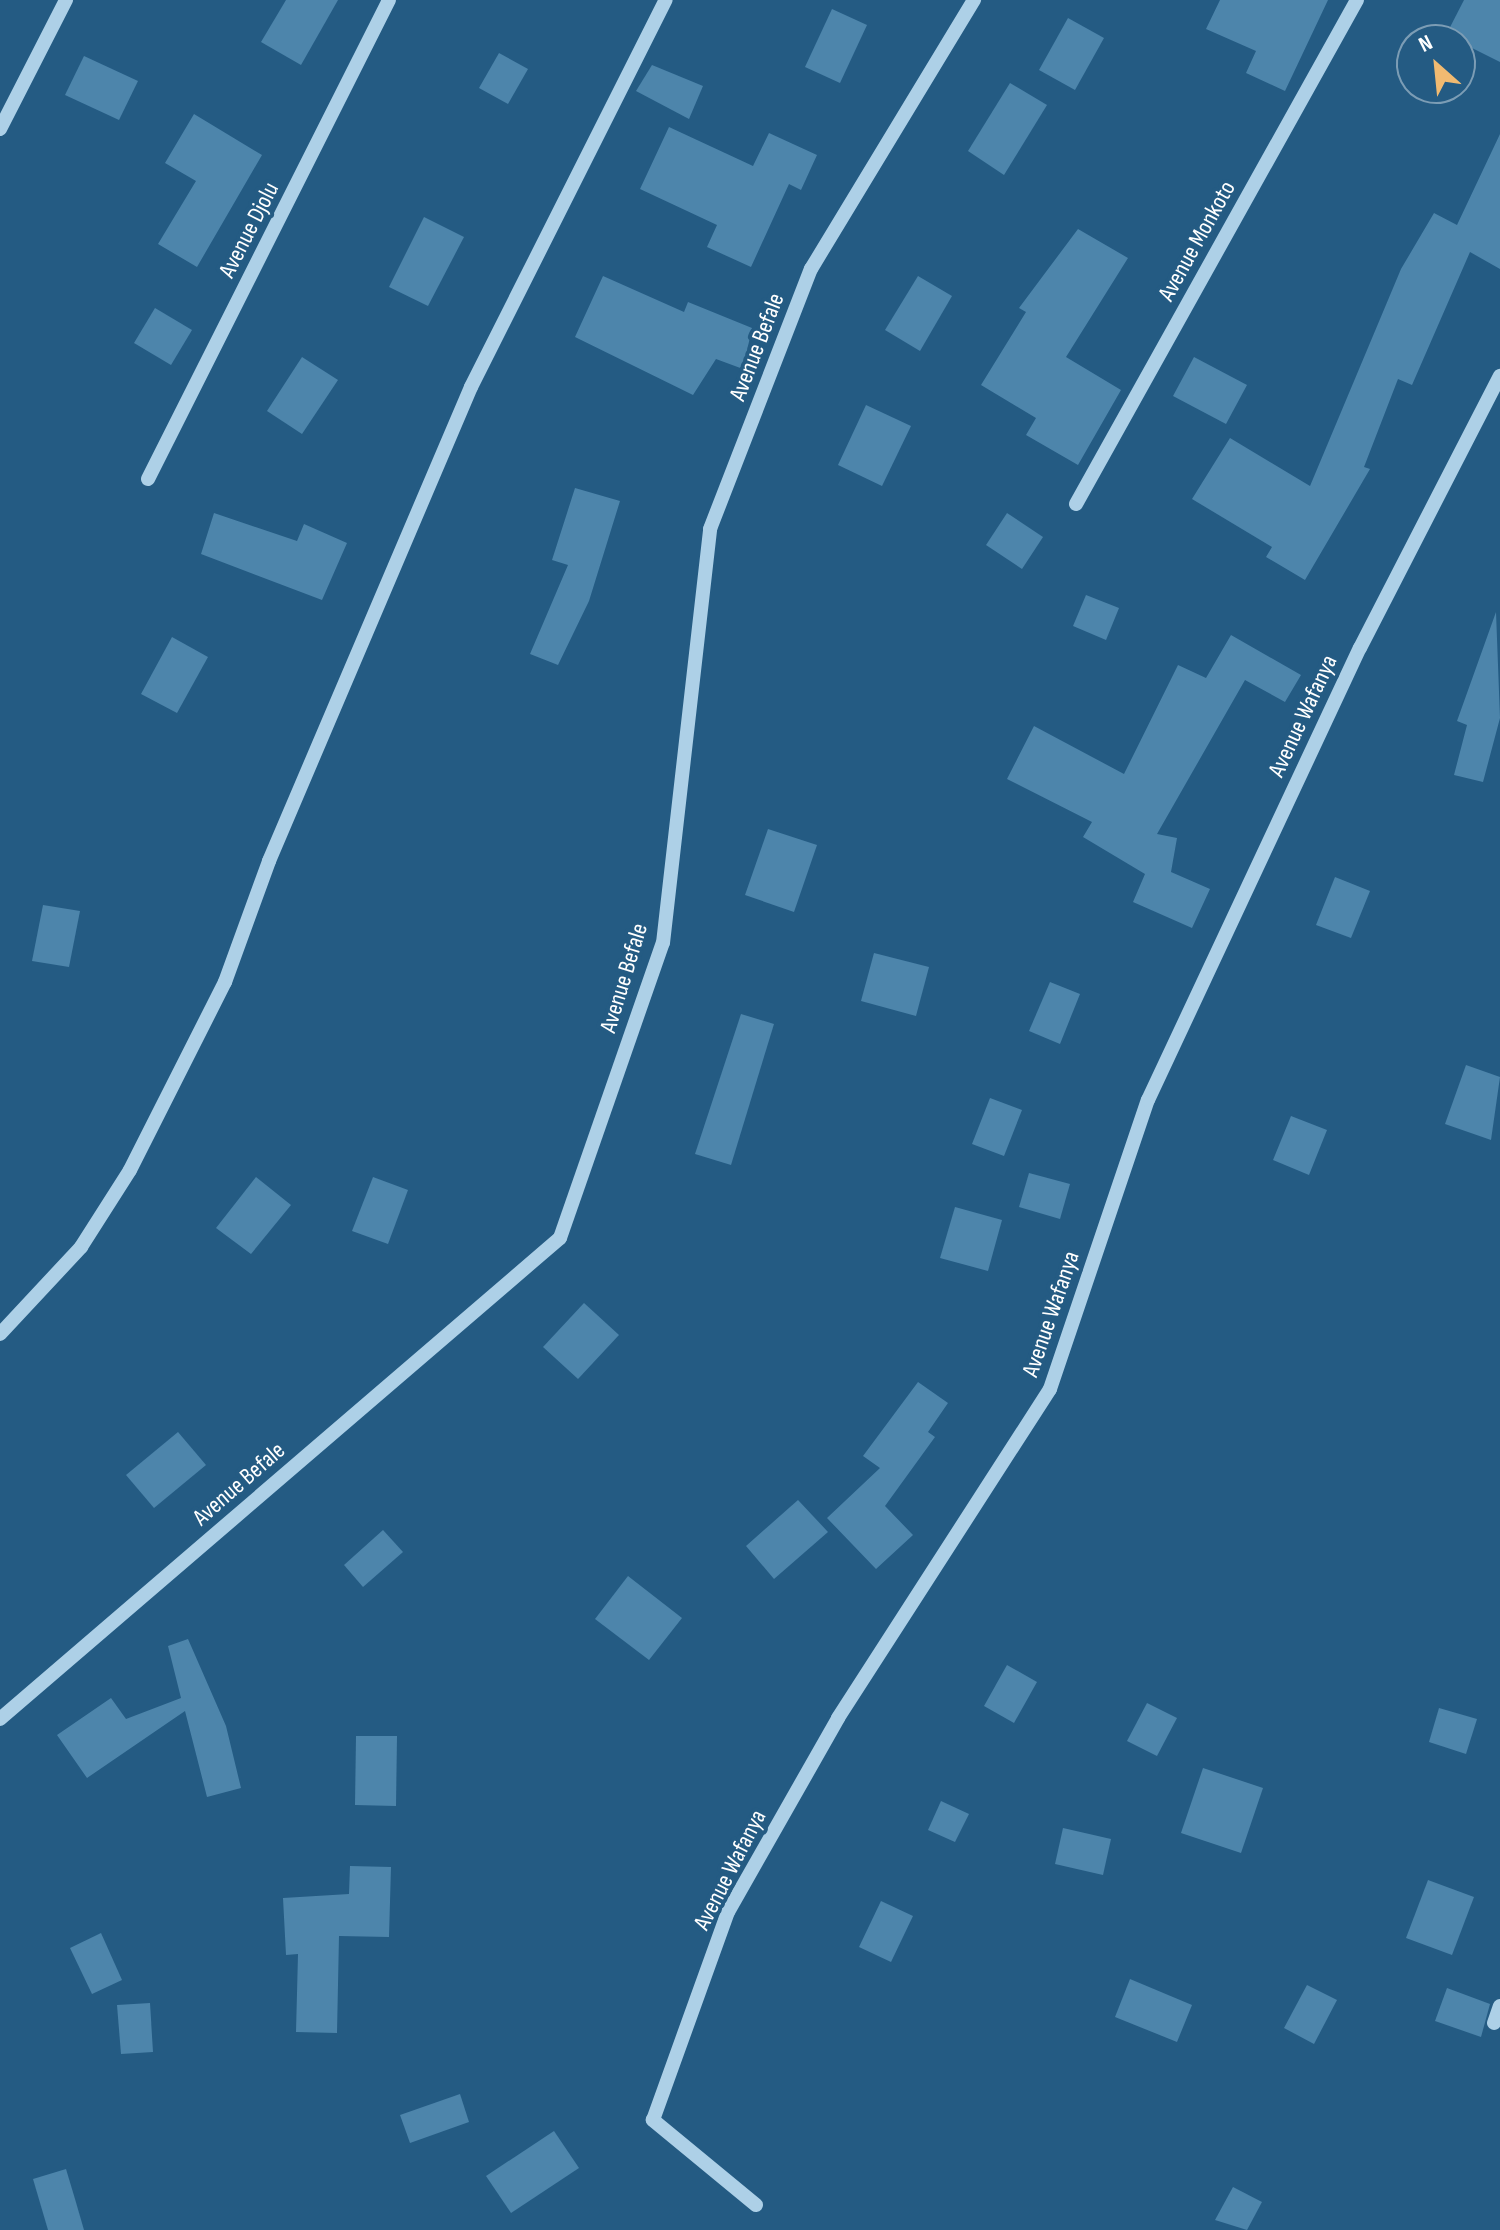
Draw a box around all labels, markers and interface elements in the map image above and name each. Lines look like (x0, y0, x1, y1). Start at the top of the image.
north arrow (1396, 24, 1476, 104)
text: N (1414, 29, 1437, 59)
street label: Avenue Monkoto (1152, 176, 1242, 306)
street label: Avenue Djolu (213, 178, 285, 282)
street label: Avenue Befale (723, 289, 791, 405)
street label: Avenue Wafanya (1262, 651, 1344, 781)
street label: Avenue Befale (594, 920, 654, 1036)
street label: Avenue Wafanya (1016, 1247, 1086, 1381)
street label: Avenue Befale (187, 1436, 291, 1532)
street label: Avenue Wafanya (687, 1805, 773, 1935)

